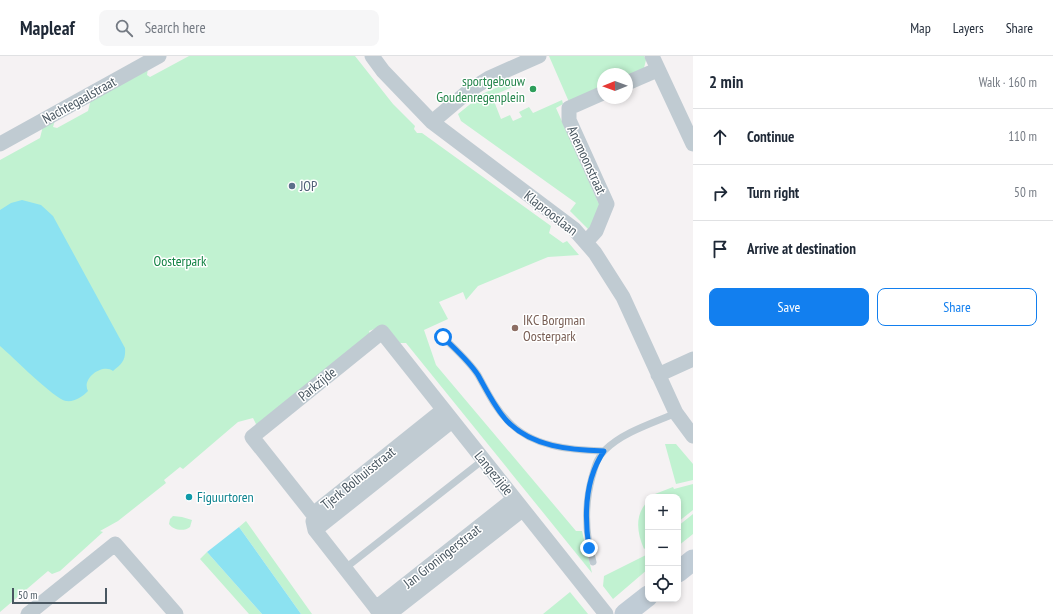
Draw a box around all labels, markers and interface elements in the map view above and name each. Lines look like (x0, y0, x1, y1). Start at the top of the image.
search box (99, 10, 379, 46)
text: Mapleaf (20, 16, 75, 40)
icon: search (113, 17, 135, 39)
text: Search here (145, 18, 206, 37)
text: Map (910, 19, 931, 37)
text: Layers (953, 19, 984, 37)
text: Share (1006, 19, 1033, 37)
north arrow (597, 68, 633, 104)
text: 2 min (709, 71, 743, 93)
street label: Nachtegaalstraat (39, 72, 119, 128)
place label: sportgebouw Goudenregenplein (436, 72, 526, 106)
text: Walk · 160 m (979, 74, 1037, 91)
marker: sportgebouw Goudenregenplein (528, 84, 538, 94)
street label: Anemoonstraat (563, 123, 611, 197)
icon: ahead (709, 126, 731, 148)
text: Continue (747, 127, 794, 146)
text: 110 m (1008, 128, 1037, 145)
place label: JOP (299, 177, 317, 195)
marker: JOP (287, 181, 297, 191)
icon: right (709, 182, 731, 204)
text: Turn right (747, 183, 799, 202)
text: 50 m (1014, 184, 1037, 201)
street label: Klaprooslaan (521, 186, 581, 240)
icon: arrive (709, 238, 731, 260)
text: Arrive at destination (747, 239, 856, 258)
park label: Oosterpark (154, 252, 207, 270)
button: Save (709, 288, 869, 326)
button: Share (877, 288, 1037, 326)
place label: IKC Borgman Oosterpark (523, 311, 585, 345)
marker: IKC Borgman Oosterpark (510, 323, 520, 333)
route start (434, 328, 452, 346)
street label: Parkzijde (294, 363, 340, 405)
street label: Tjerk Bolhuisstraat (317, 442, 399, 513)
street label: Langezijde (471, 447, 517, 499)
place label: Figuurtoren (197, 488, 254, 506)
marker: Figuurtoren (184, 492, 194, 502)
map controls (645, 494, 681, 602)
button: + (645, 494, 681, 530)
street label: Jan Groningerstraat (399, 520, 484, 592)
button: − (645, 530, 681, 566)
route end (580, 539, 598, 557)
button: locate (645, 566, 681, 602)
scale bar (12, 586, 107, 605)
text: 50 m (18, 588, 37, 602)

